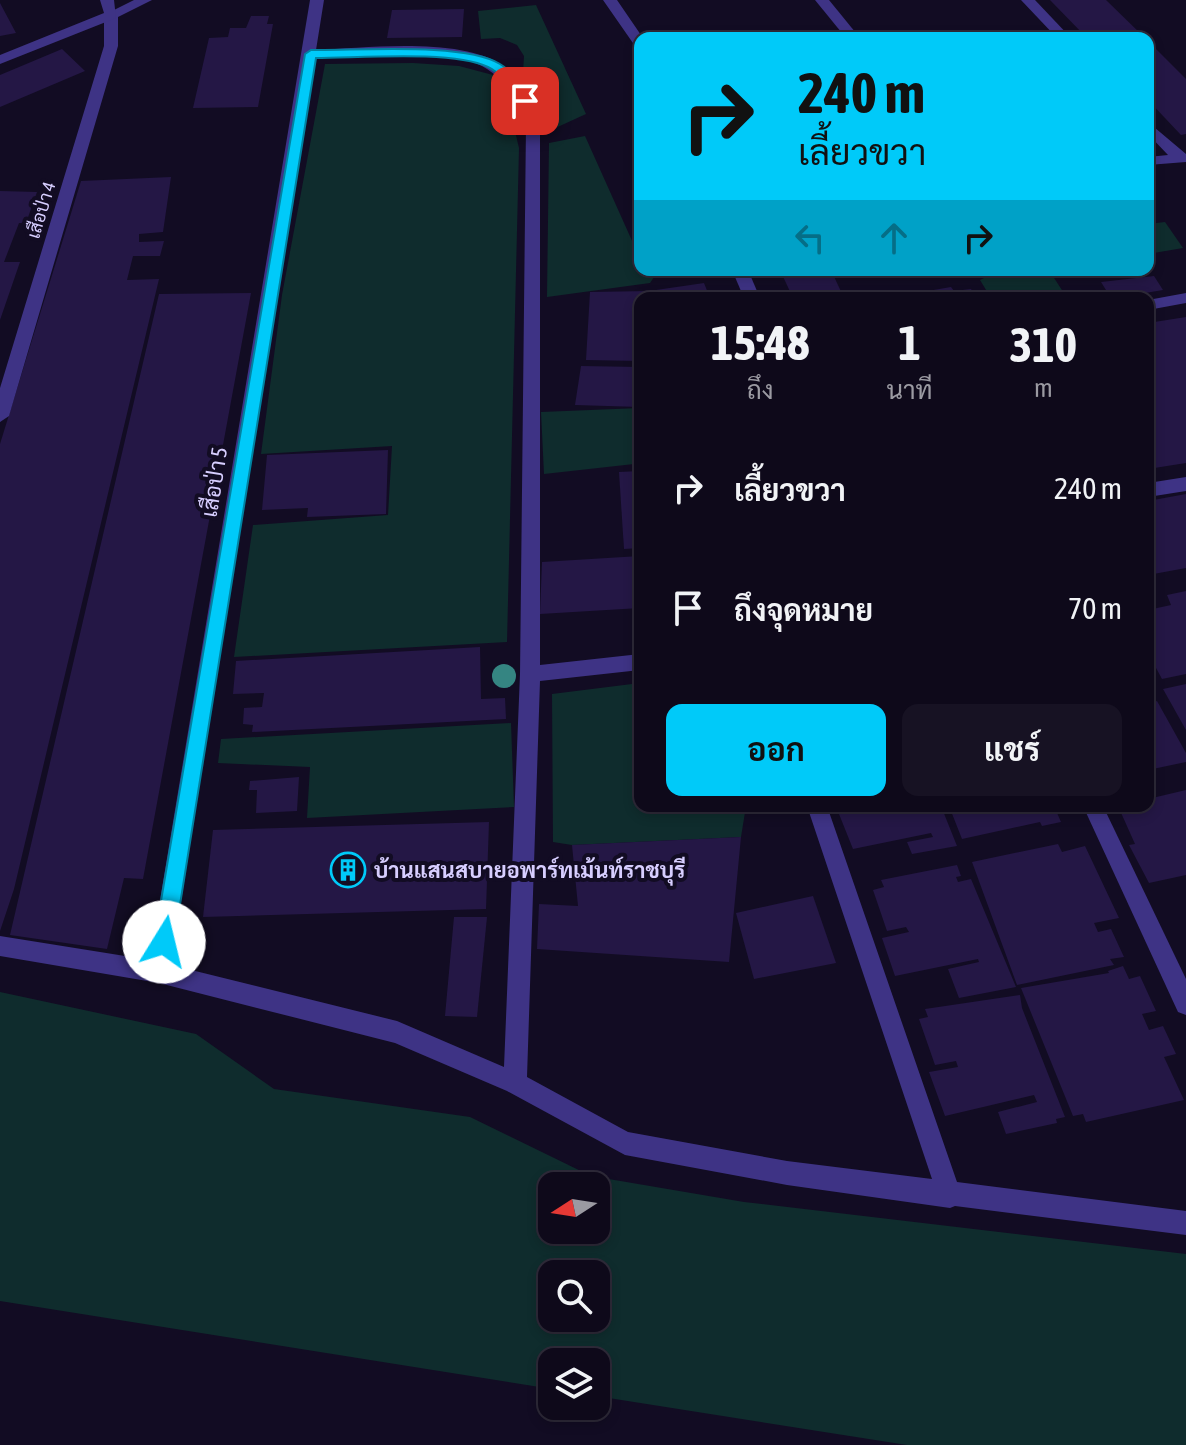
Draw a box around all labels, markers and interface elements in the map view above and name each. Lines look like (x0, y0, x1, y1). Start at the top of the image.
text: 240 m (798, 61, 925, 125)
icon: right (666, 64, 770, 168)
pin (491, 67, 559, 135)
icon: arrive (503, 79, 547, 123)
text: เลี้ยวขวา (798, 131, 926, 173)
street label: เสือป่า 4 (22, 179, 60, 241)
icon: left (788, 216, 832, 260)
icon: ahead (872, 216, 916, 260)
icon: right (956, 216, 1000, 260)
text: 15:48 (711, 315, 810, 370)
text: 1 (898, 315, 921, 370)
text: 310 (1010, 317, 1077, 372)
text: m (1034, 373, 1053, 403)
text: ถึง (747, 375, 774, 405)
text: นาที (886, 375, 933, 405)
street label: เสือป่า 5 (196, 445, 232, 519)
icon: right (666, 466, 710, 510)
text: 240 m (1054, 471, 1122, 505)
text: เลี้ยวขวา (734, 473, 846, 507)
icon: arrive (666, 586, 710, 630)
text: 70 m (1068, 591, 1122, 625)
text: ถึงจุดหมาย (734, 593, 873, 627)
button: ออก (666, 704, 886, 796)
button: แชร์ (902, 704, 1122, 796)
building icon: บ้านแสนสบายอพาร์ทเม้นท์ราชบุรี (329, 851, 367, 889)
place label: บ้านแสนสบายอพาร์ทเม้นท์ราชบุรี (374, 856, 685, 886)
position arrow (122, 900, 206, 984)
north arrow (538, 1172, 610, 1244)
map controls (538, 1172, 610, 1420)
button: search (538, 1260, 610, 1332)
button: layers (538, 1348, 610, 1420)

